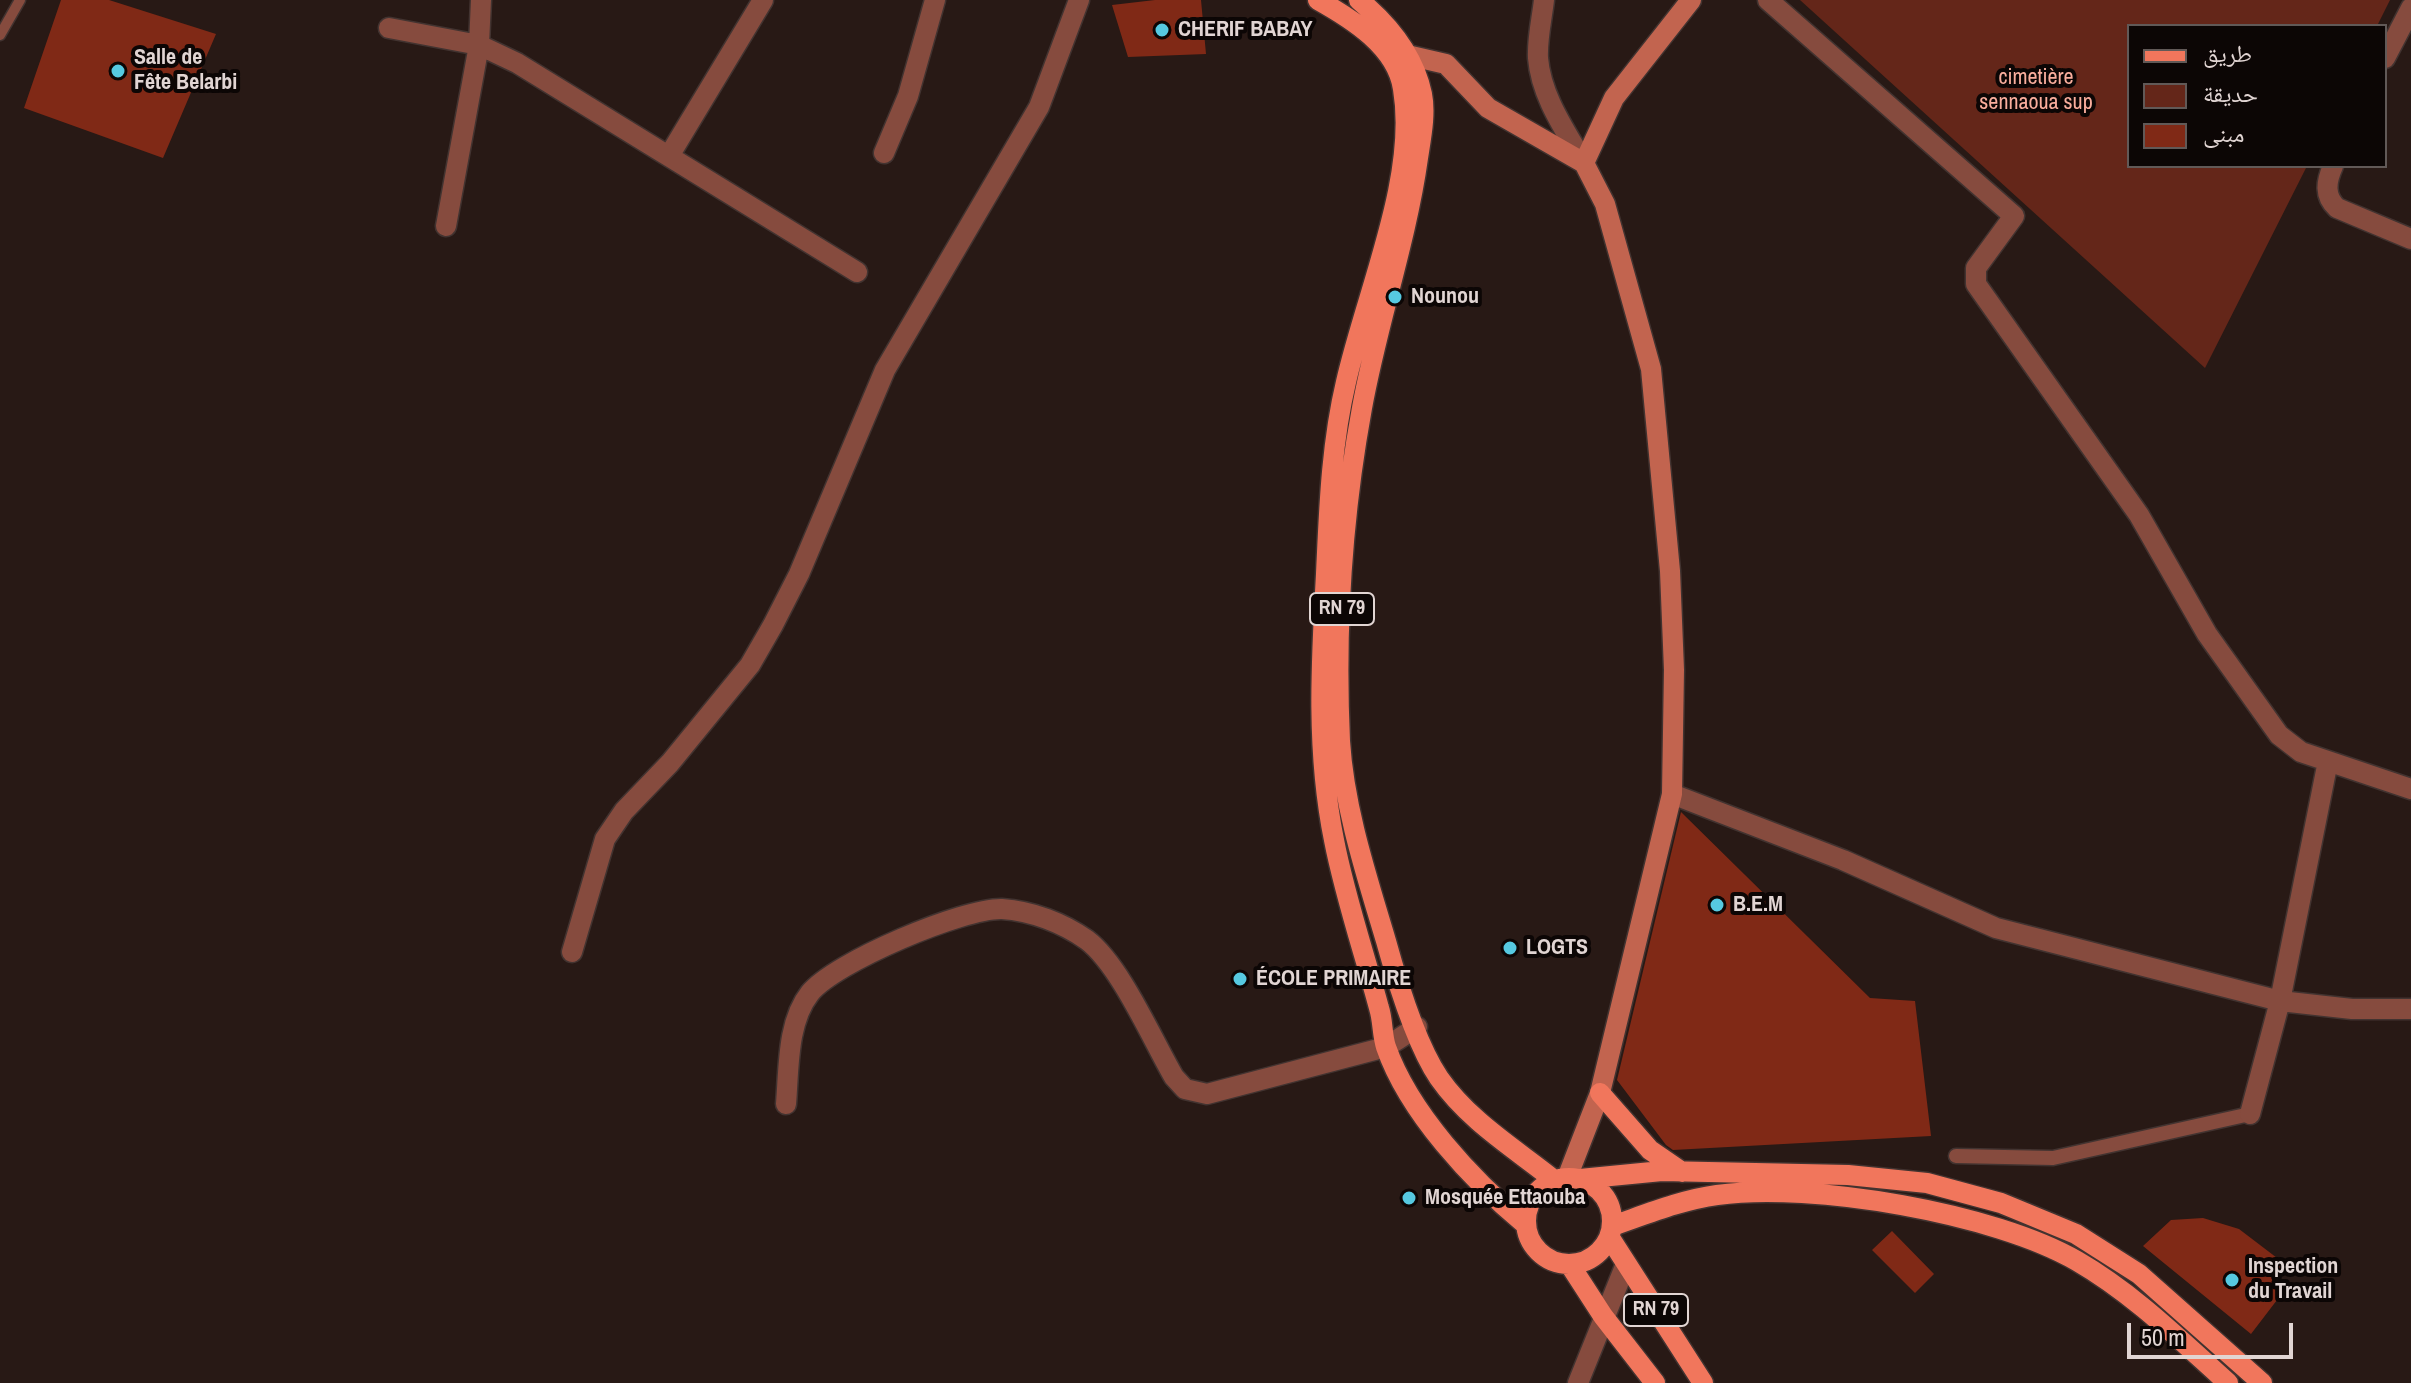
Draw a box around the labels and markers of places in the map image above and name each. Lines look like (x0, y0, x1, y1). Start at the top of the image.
place label: CHERIF BABAY (1178, 17, 1313, 43)
marker: CHERIF BABAY (1153, 21, 1171, 39)
place label: Salle de Fête Belarbi (134, 45, 237, 96)
marker: Salle de Fête Belarbi (109, 62, 127, 80)
place label: Nounou (1411, 284, 1479, 310)
marker: Nounou (1386, 288, 1404, 306)
place label: B.E.M (1733, 892, 1783, 918)
marker: B.E.M (1708, 896, 1726, 914)
place label: LOGTS (1526, 935, 1588, 961)
marker: LOGTS (1501, 939, 1519, 957)
place label: ÉCOLE PRIMAIRE (1256, 966, 1411, 992)
marker: ÉCOLE PRIMAIRE (1231, 970, 1249, 988)
place label: Mosquée Ettaouba (1425, 1185, 1585, 1211)
marker: Mosquée Ettaouba (1400, 1189, 1418, 1207)
place label: Inspection du Travail (2248, 1254, 2338, 1306)
marker: Inspection du Travail (2223, 1271, 2241, 1289)

